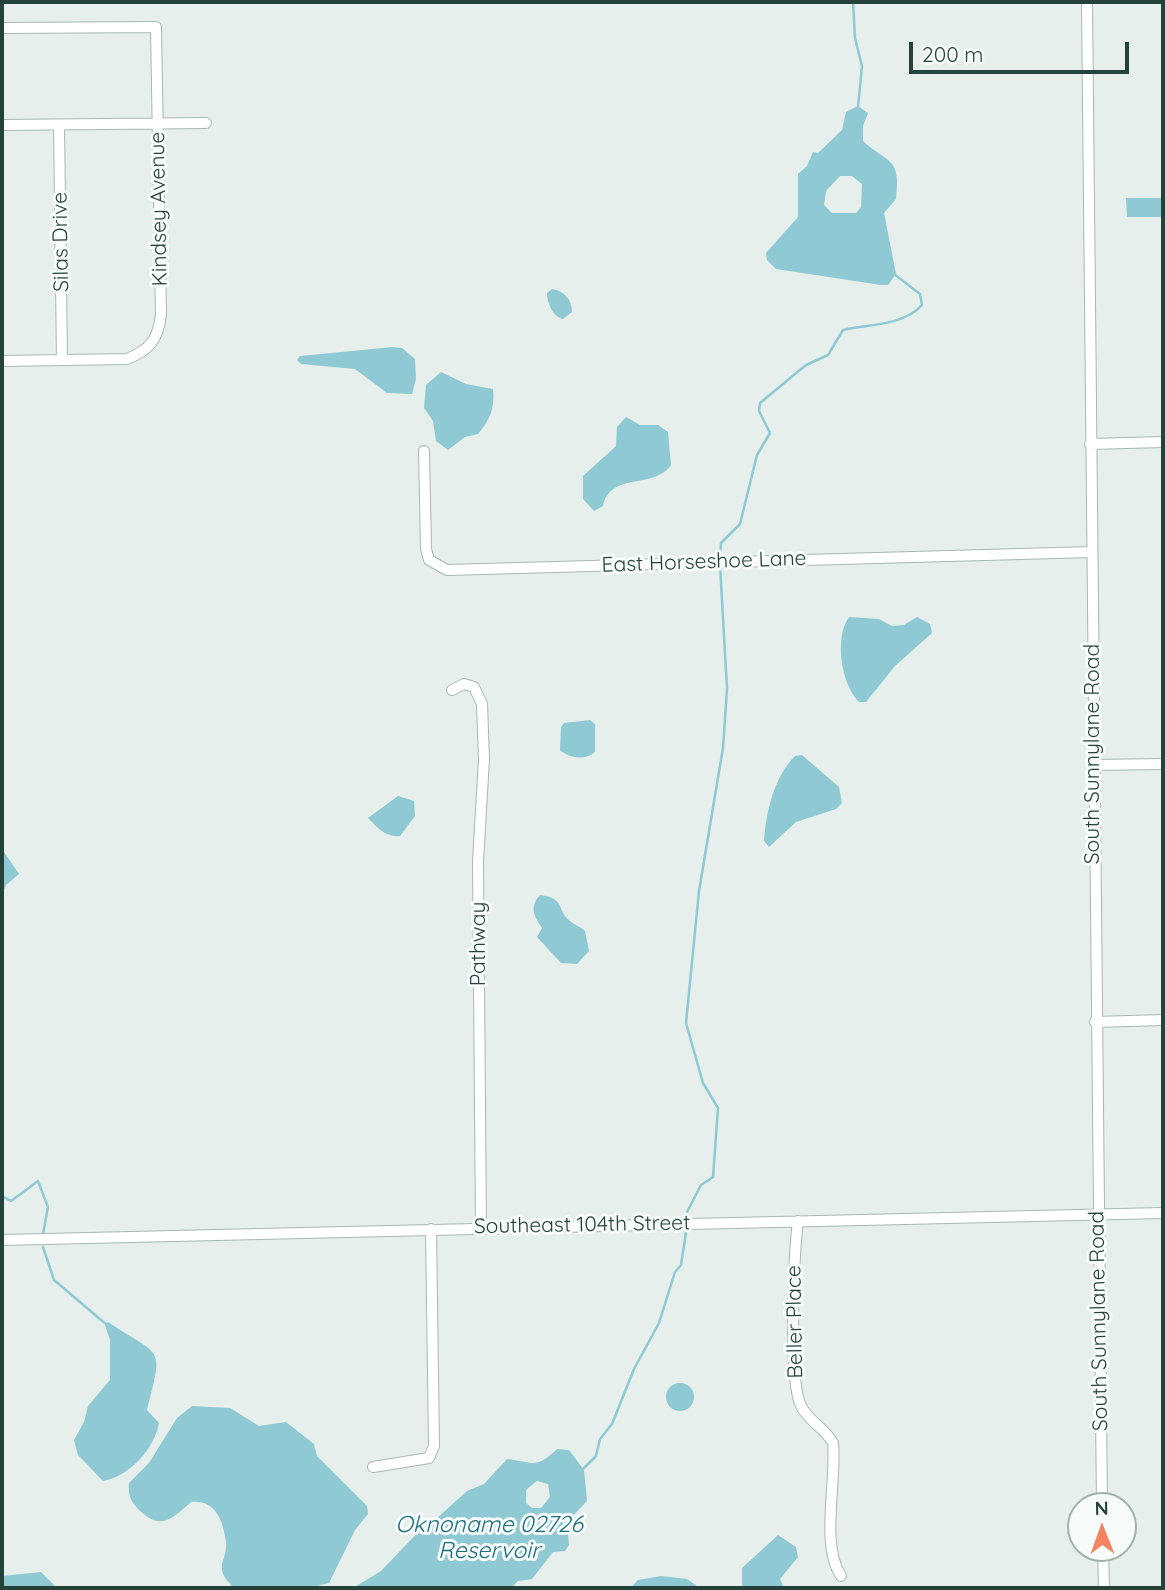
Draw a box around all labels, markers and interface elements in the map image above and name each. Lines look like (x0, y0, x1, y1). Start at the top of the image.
scale bar (913, 28, 1134, 72)
text: 200 m (922, 41, 984, 67)
street label: Kindsey Avenue (145, 131, 173, 287)
street label: Silas Drive (48, 192, 74, 292)
street label: East Horseshoe Lane (601, 546, 807, 578)
street label: South Sunnylane Road (1080, 644, 1106, 864)
street label: Pathway (466, 902, 492, 986)
street label: Southeast 104th Street (474, 1211, 690, 1239)
street label: South Sunnylane Road (1084, 1211, 1114, 1431)
street label: Beller Place (781, 1265, 809, 1379)
north arrow (1067, 1492, 1137, 1562)
text: N (1094, 1496, 1109, 1520)
water label: Oknoname 02726 Reservoir (395, 1511, 583, 1565)

